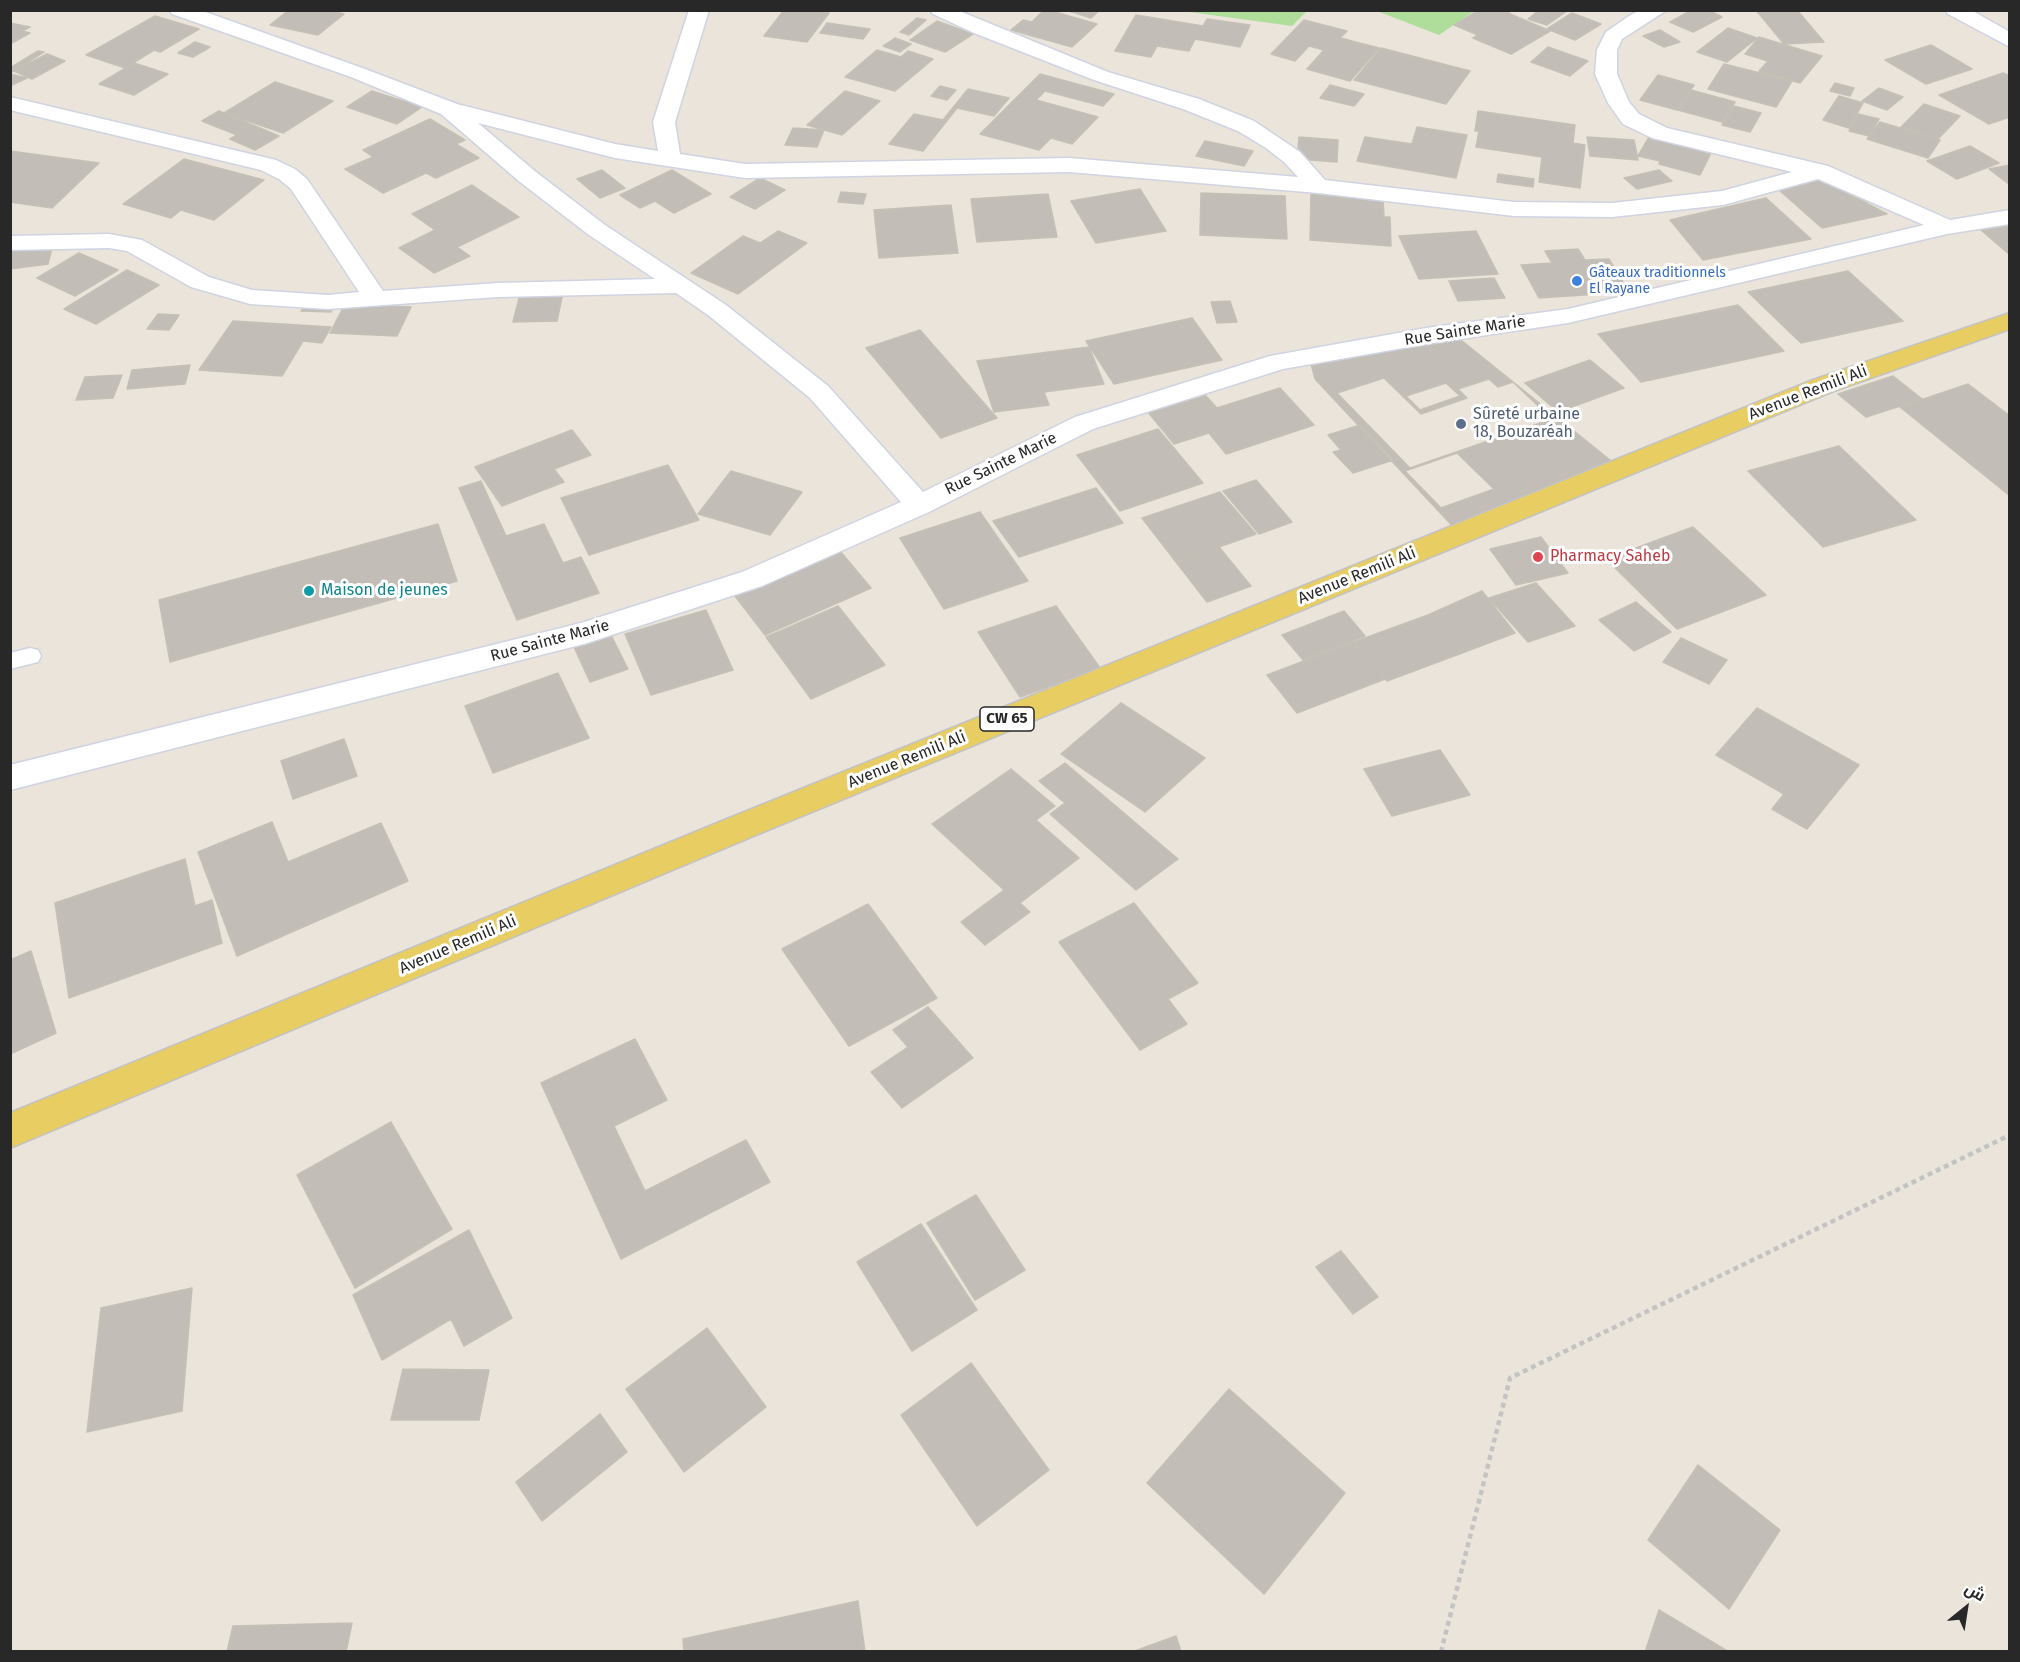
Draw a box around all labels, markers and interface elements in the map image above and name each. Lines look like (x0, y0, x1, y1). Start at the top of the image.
place label: Gâteaux traditionnels El Rayane (1589, 265, 1726, 298)
marker: Gâteaux traditionnels El Rayane (1570, 274, 1584, 288)
street label: Rue Sainte Marie (1403, 312, 1527, 350)
street label: Avenue Remili Ali (1746, 362, 1870, 424)
place label: Sûreté urbaine 18, Bouzaréah (1473, 405, 1580, 443)
marker: Sûreté urbaine 18, Bouzaréah (1454, 417, 1468, 431)
street label: Rue Sainte Marie (942, 429, 1060, 499)
street label: Avenue Remili Ali (1295, 544, 1419, 608)
place label: Pharmacy Saheb (1550, 547, 1670, 567)
marker: Pharmacy Saheb (1531, 550, 1545, 564)
place label: Maison de jeunes (321, 581, 448, 601)
marker: Maison de jeunes (302, 584, 316, 598)
street label: Rue Sainte Marie (488, 616, 612, 666)
road number: CW 65 (980, 707, 1034, 731)
street label: Avenue Remili Ali (845, 728, 969, 792)
street label: Avenue Remili Ali (396, 912, 520, 978)
north arrow (1936, 1578, 1996, 1638)
text: ش (1962, 1579, 1989, 1605)

